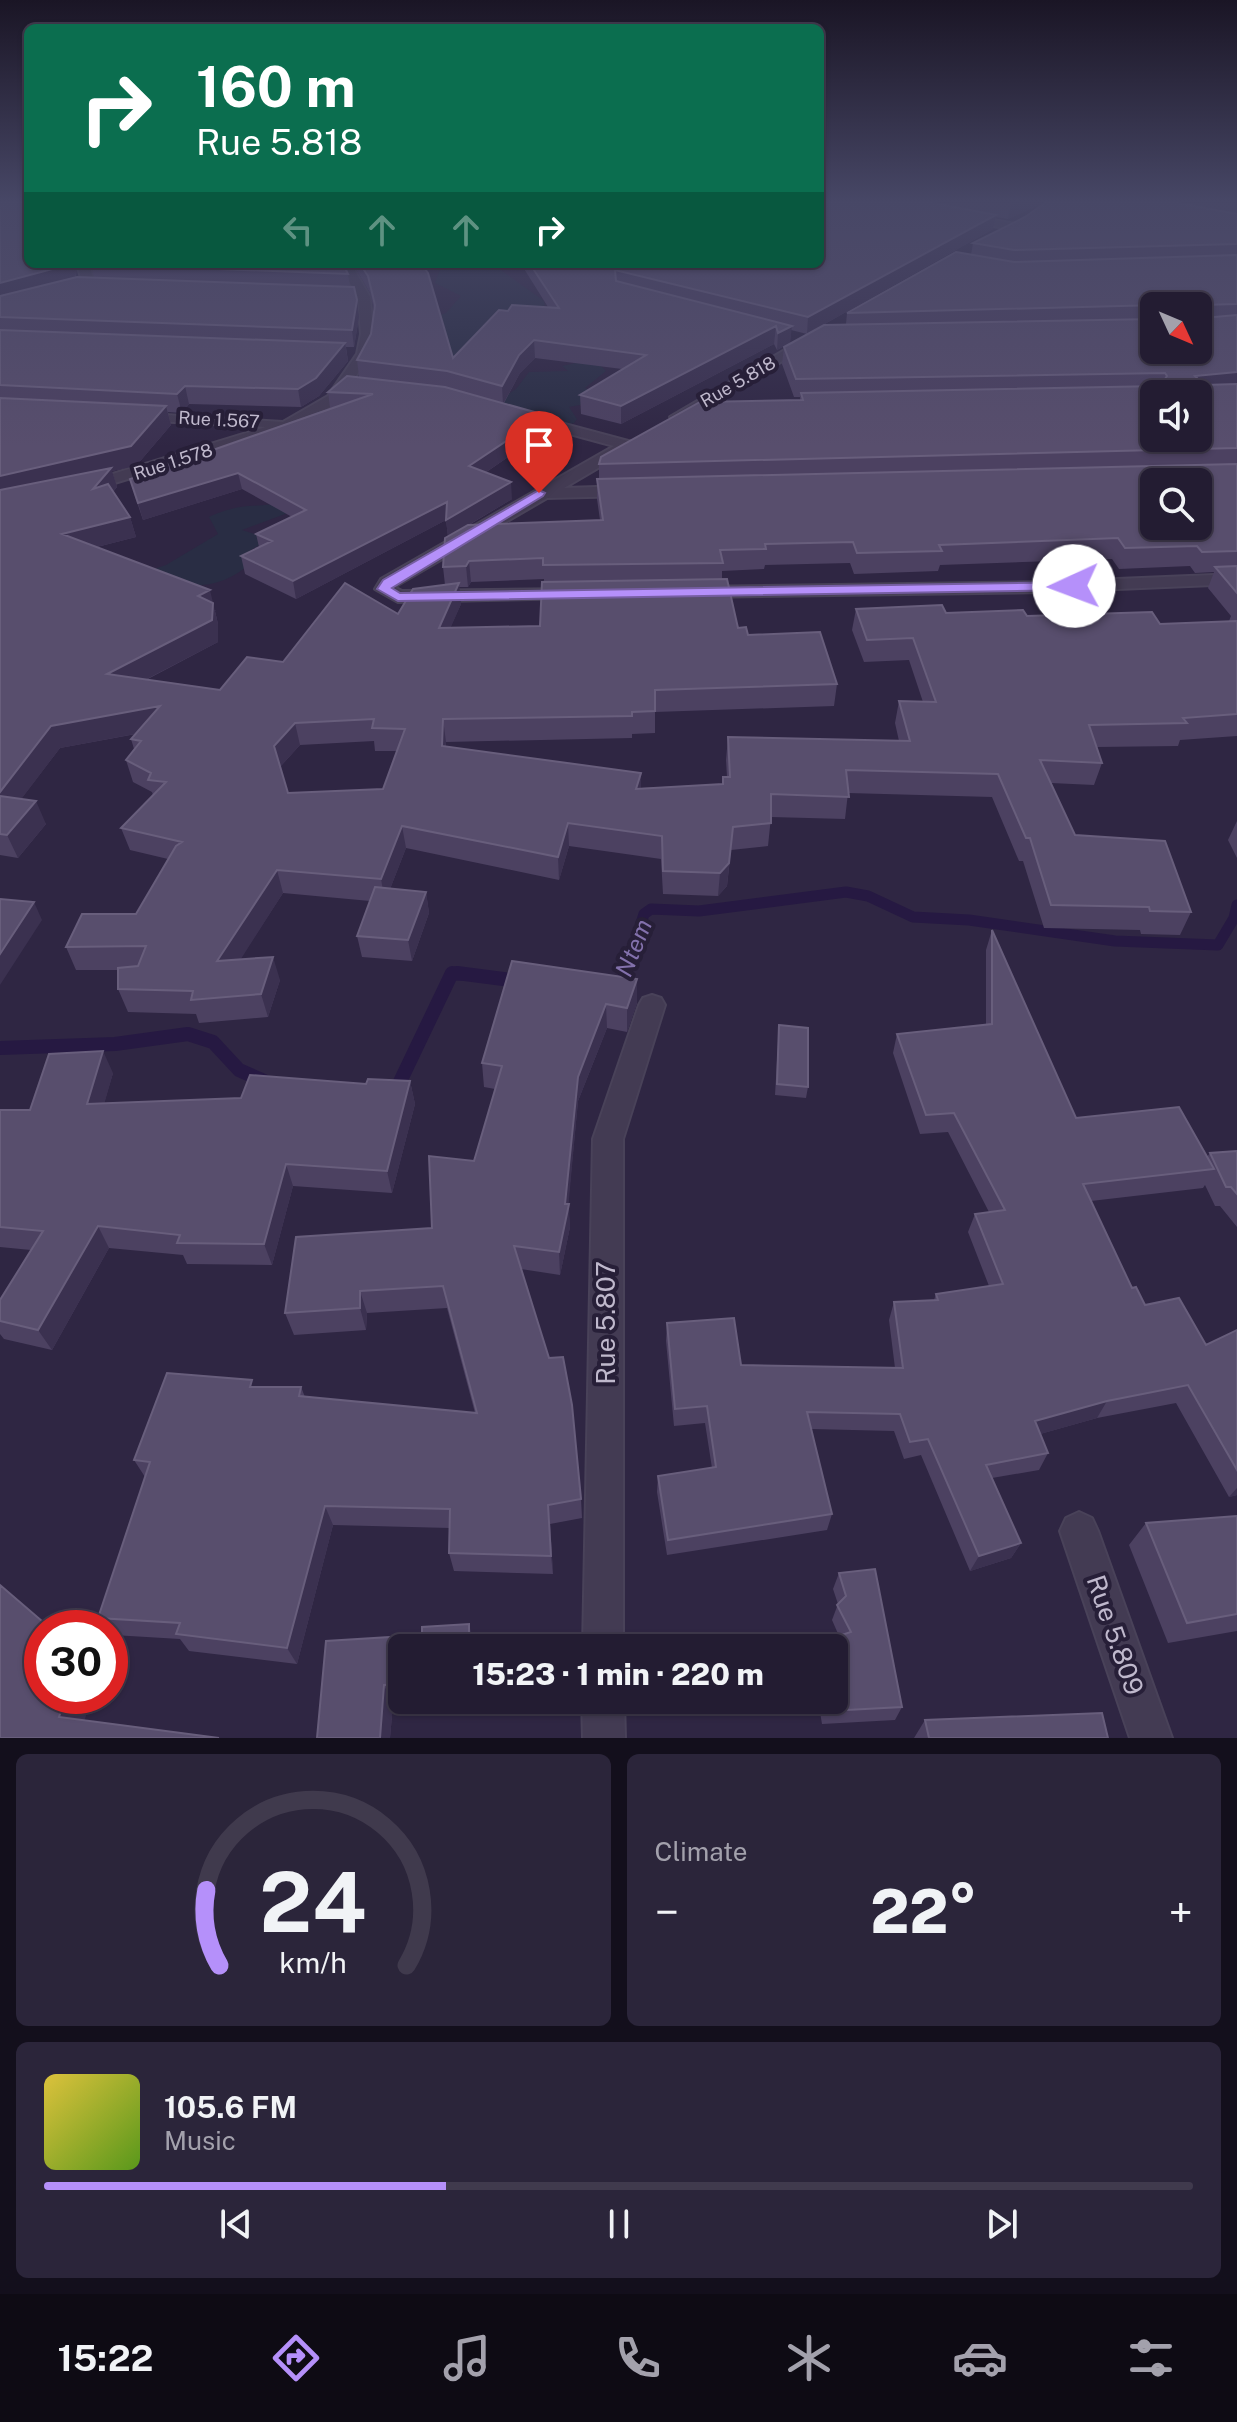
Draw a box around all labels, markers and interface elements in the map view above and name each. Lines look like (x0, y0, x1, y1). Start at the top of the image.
text: 160 m (196, 54, 356, 120)
icon: right (64, 56, 168, 160)
text: Rue 5.818 (196, 121, 362, 163)
icon: left (276, 208, 320, 252)
icon: ahead (360, 208, 404, 252)
icon: ahead (444, 208, 488, 252)
icon: right (528, 208, 572, 252)
north arrow (1140, 292, 1212, 364)
map controls (1140, 292, 1212, 540)
street label: Rue 5.818 (696, 352, 779, 411)
button: sound (1140, 380, 1212, 452)
street label: Rue 1.567 (178, 407, 260, 432)
pin (505, 411, 573, 493)
icon: arrive (517, 423, 561, 467)
street label: Rue 1.578 (131, 439, 215, 484)
button: search (1140, 468, 1212, 540)
position arrow (1032, 544, 1116, 628)
water label: Ntem (609, 915, 657, 980)
street label: Rue 5.807 (590, 1261, 621, 1385)
street label: Rue 5.809 (1081, 1571, 1150, 1699)
speed limit sign: 30 (24, 1610, 128, 1714)
text: 15:23 · 1 min · 220 m (472, 1656, 764, 1692)
text: Climate (655, 1836, 748, 1867)
text: 24 (260, 1853, 367, 1951)
text: 22° (870, 1876, 977, 1947)
text: − (655, 1886, 679, 1938)
text: + (1169, 1886, 1193, 1938)
text: km/h (280, 1946, 347, 1979)
text: 105.6 FM (164, 2089, 297, 2125)
text: Music (164, 2125, 236, 2156)
icon: previous (214, 2202, 258, 2246)
icon: pause (597, 2202, 641, 2246)
icon: next (980, 2202, 1024, 2246)
icon: directions (268, 2330, 324, 2386)
icon: music (439, 2330, 495, 2386)
icon: phone (610, 2330, 666, 2386)
icon: climate (781, 2330, 837, 2386)
icon: car (952, 2330, 1008, 2386)
icon: filters (1123, 2330, 1179, 2386)
text: 15:22 (58, 2337, 153, 2379)

